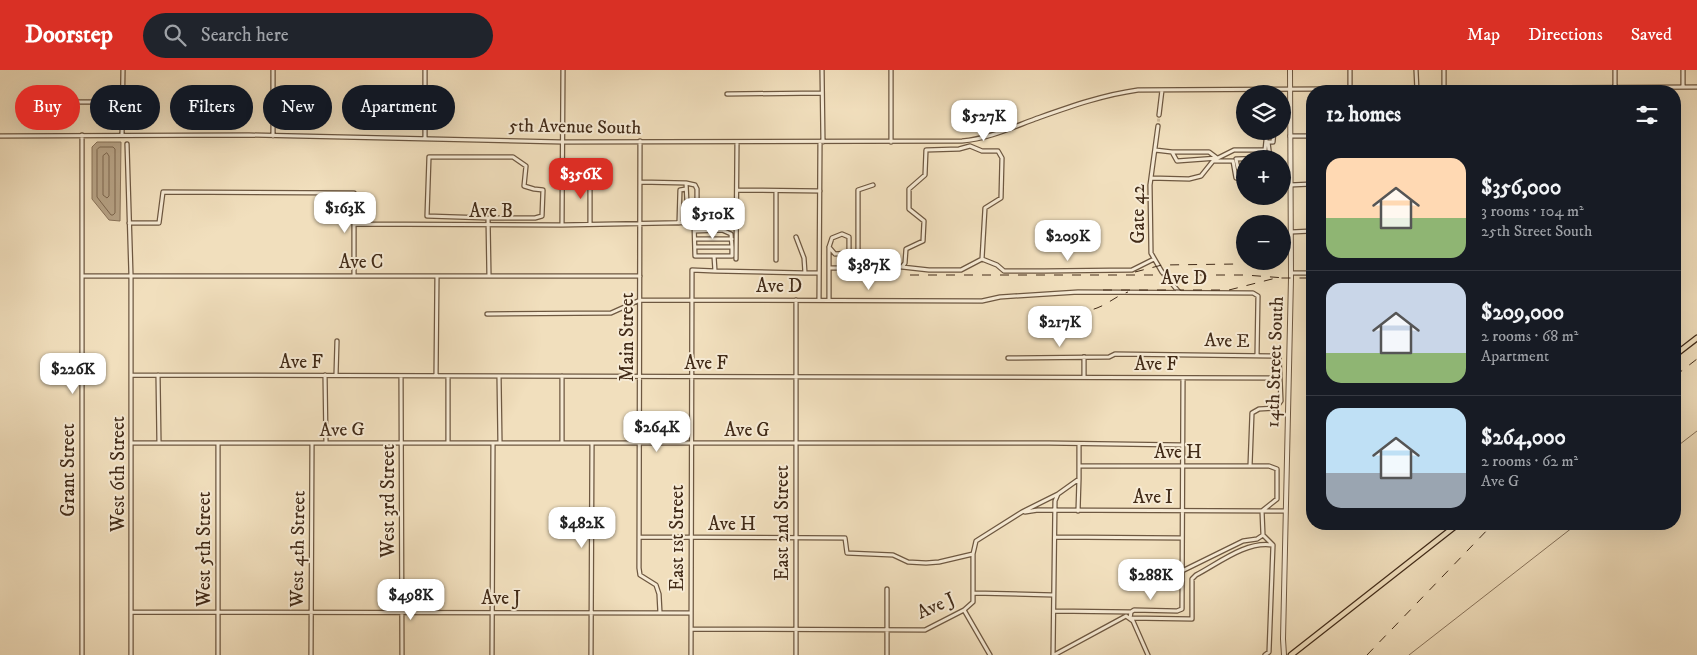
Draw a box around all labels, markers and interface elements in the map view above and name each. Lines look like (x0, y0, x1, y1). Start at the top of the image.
search box (143, 13, 493, 58)
text: Doorstep (25, 20, 113, 50)
icon: search (161, 21, 189, 49)
text: Search here (201, 24, 289, 47)
text: Map (1467, 24, 1500, 46)
text: Directions (1528, 24, 1603, 46)
text: Saved (1631, 24, 1672, 46)
chip: Buy (15, 85, 80, 130)
chip: Rent (90, 85, 160, 130)
chip: Filters (170, 85, 253, 130)
chip: New (263, 85, 332, 130)
chip: Apartment (342, 85, 455, 130)
map controls (1236, 85, 1291, 270)
button: layers (1236, 85, 1291, 140)
pin: $527K (949, 100, 1019, 142)
icon: filters (1633, 101, 1661, 129)
text: 12 homes (1326, 102, 1401, 128)
text: $527K (962, 106, 1006, 126)
street label: 5th Avenue South (508, 114, 642, 140)
button: + (1236, 150, 1291, 205)
pin: $356K (546, 158, 616, 200)
text: $356K (560, 164, 602, 184)
text: $356,000 (1481, 175, 1561, 201)
icon: home (1366, 178, 1426, 238)
street label: Gate 42 (1127, 184, 1150, 244)
pin: $163K (310, 191, 380, 234)
text: $163K (325, 198, 365, 218)
pin: $510K (678, 198, 748, 240)
street label: Ave B (469, 200, 513, 223)
text: 3 rooms · 104 m² (1481, 201, 1584, 221)
text: $510K (692, 204, 734, 224)
button: − (1236, 215, 1291, 270)
pin: $209K (1033, 220, 1103, 262)
text: 25th Street South (1481, 221, 1592, 241)
text: $209K (1046, 226, 1090, 246)
pin: $387K (834, 248, 904, 291)
street label: Ave C (339, 251, 383, 274)
text: $387K (848, 255, 890, 275)
street label: Ave D (1161, 267, 1207, 290)
street label: Ave D (756, 275, 802, 298)
street label: Main Street (616, 292, 639, 382)
street label: 14th Street South (1261, 296, 1289, 428)
text: $209,000 (1481, 300, 1564, 326)
icon: home (1366, 303, 1426, 363)
pin: $217K (1025, 306, 1095, 348)
text: $217K (1039, 312, 1081, 332)
text: 2 rooms · 68 m² (1481, 326, 1578, 346)
street label: Ave E (1204, 329, 1250, 353)
text: Apartment (1481, 346, 1549, 366)
street label: Ave F (279, 351, 323, 374)
pin: $226K (38, 352, 108, 395)
street label: Ave F (684, 352, 728, 375)
street label: Ave F (1134, 353, 1178, 376)
text: $226K (51, 359, 95, 379)
pin: $264K (622, 410, 692, 453)
street label: West 6th Street (107, 416, 130, 533)
text: $264K (634, 417, 680, 437)
street label: Ave G (319, 418, 365, 442)
street label: Ave G (724, 419, 770, 442)
street label: Grant Street (57, 423, 80, 517)
text: $264,000 (1481, 425, 1566, 451)
icon: home (1366, 428, 1426, 488)
street label: Ave H (1154, 441, 1202, 464)
street label: West 3rd Street (377, 444, 400, 559)
text: 2 rooms · 62 m² (1481, 451, 1578, 471)
street label: East 2nd Street (771, 465, 794, 581)
text: Ave G (1481, 471, 1519, 491)
street label: East 1st Street (666, 485, 689, 591)
street label: Ave I (1133, 486, 1173, 509)
street label: West 4th Street (285, 490, 311, 609)
street label: West 5th Street (193, 491, 216, 608)
pin: $482K (547, 506, 617, 549)
text: $482K (559, 513, 605, 533)
street label: Ave H (708, 513, 756, 536)
pin: $288K (1116, 558, 1186, 601)
text: $288K (1129, 565, 1173, 585)
pin: $498K (376, 578, 446, 621)
text: $498K (388, 585, 434, 605)
street label: Ave J (481, 587, 521, 610)
street label: Ave J (913, 587, 959, 625)

